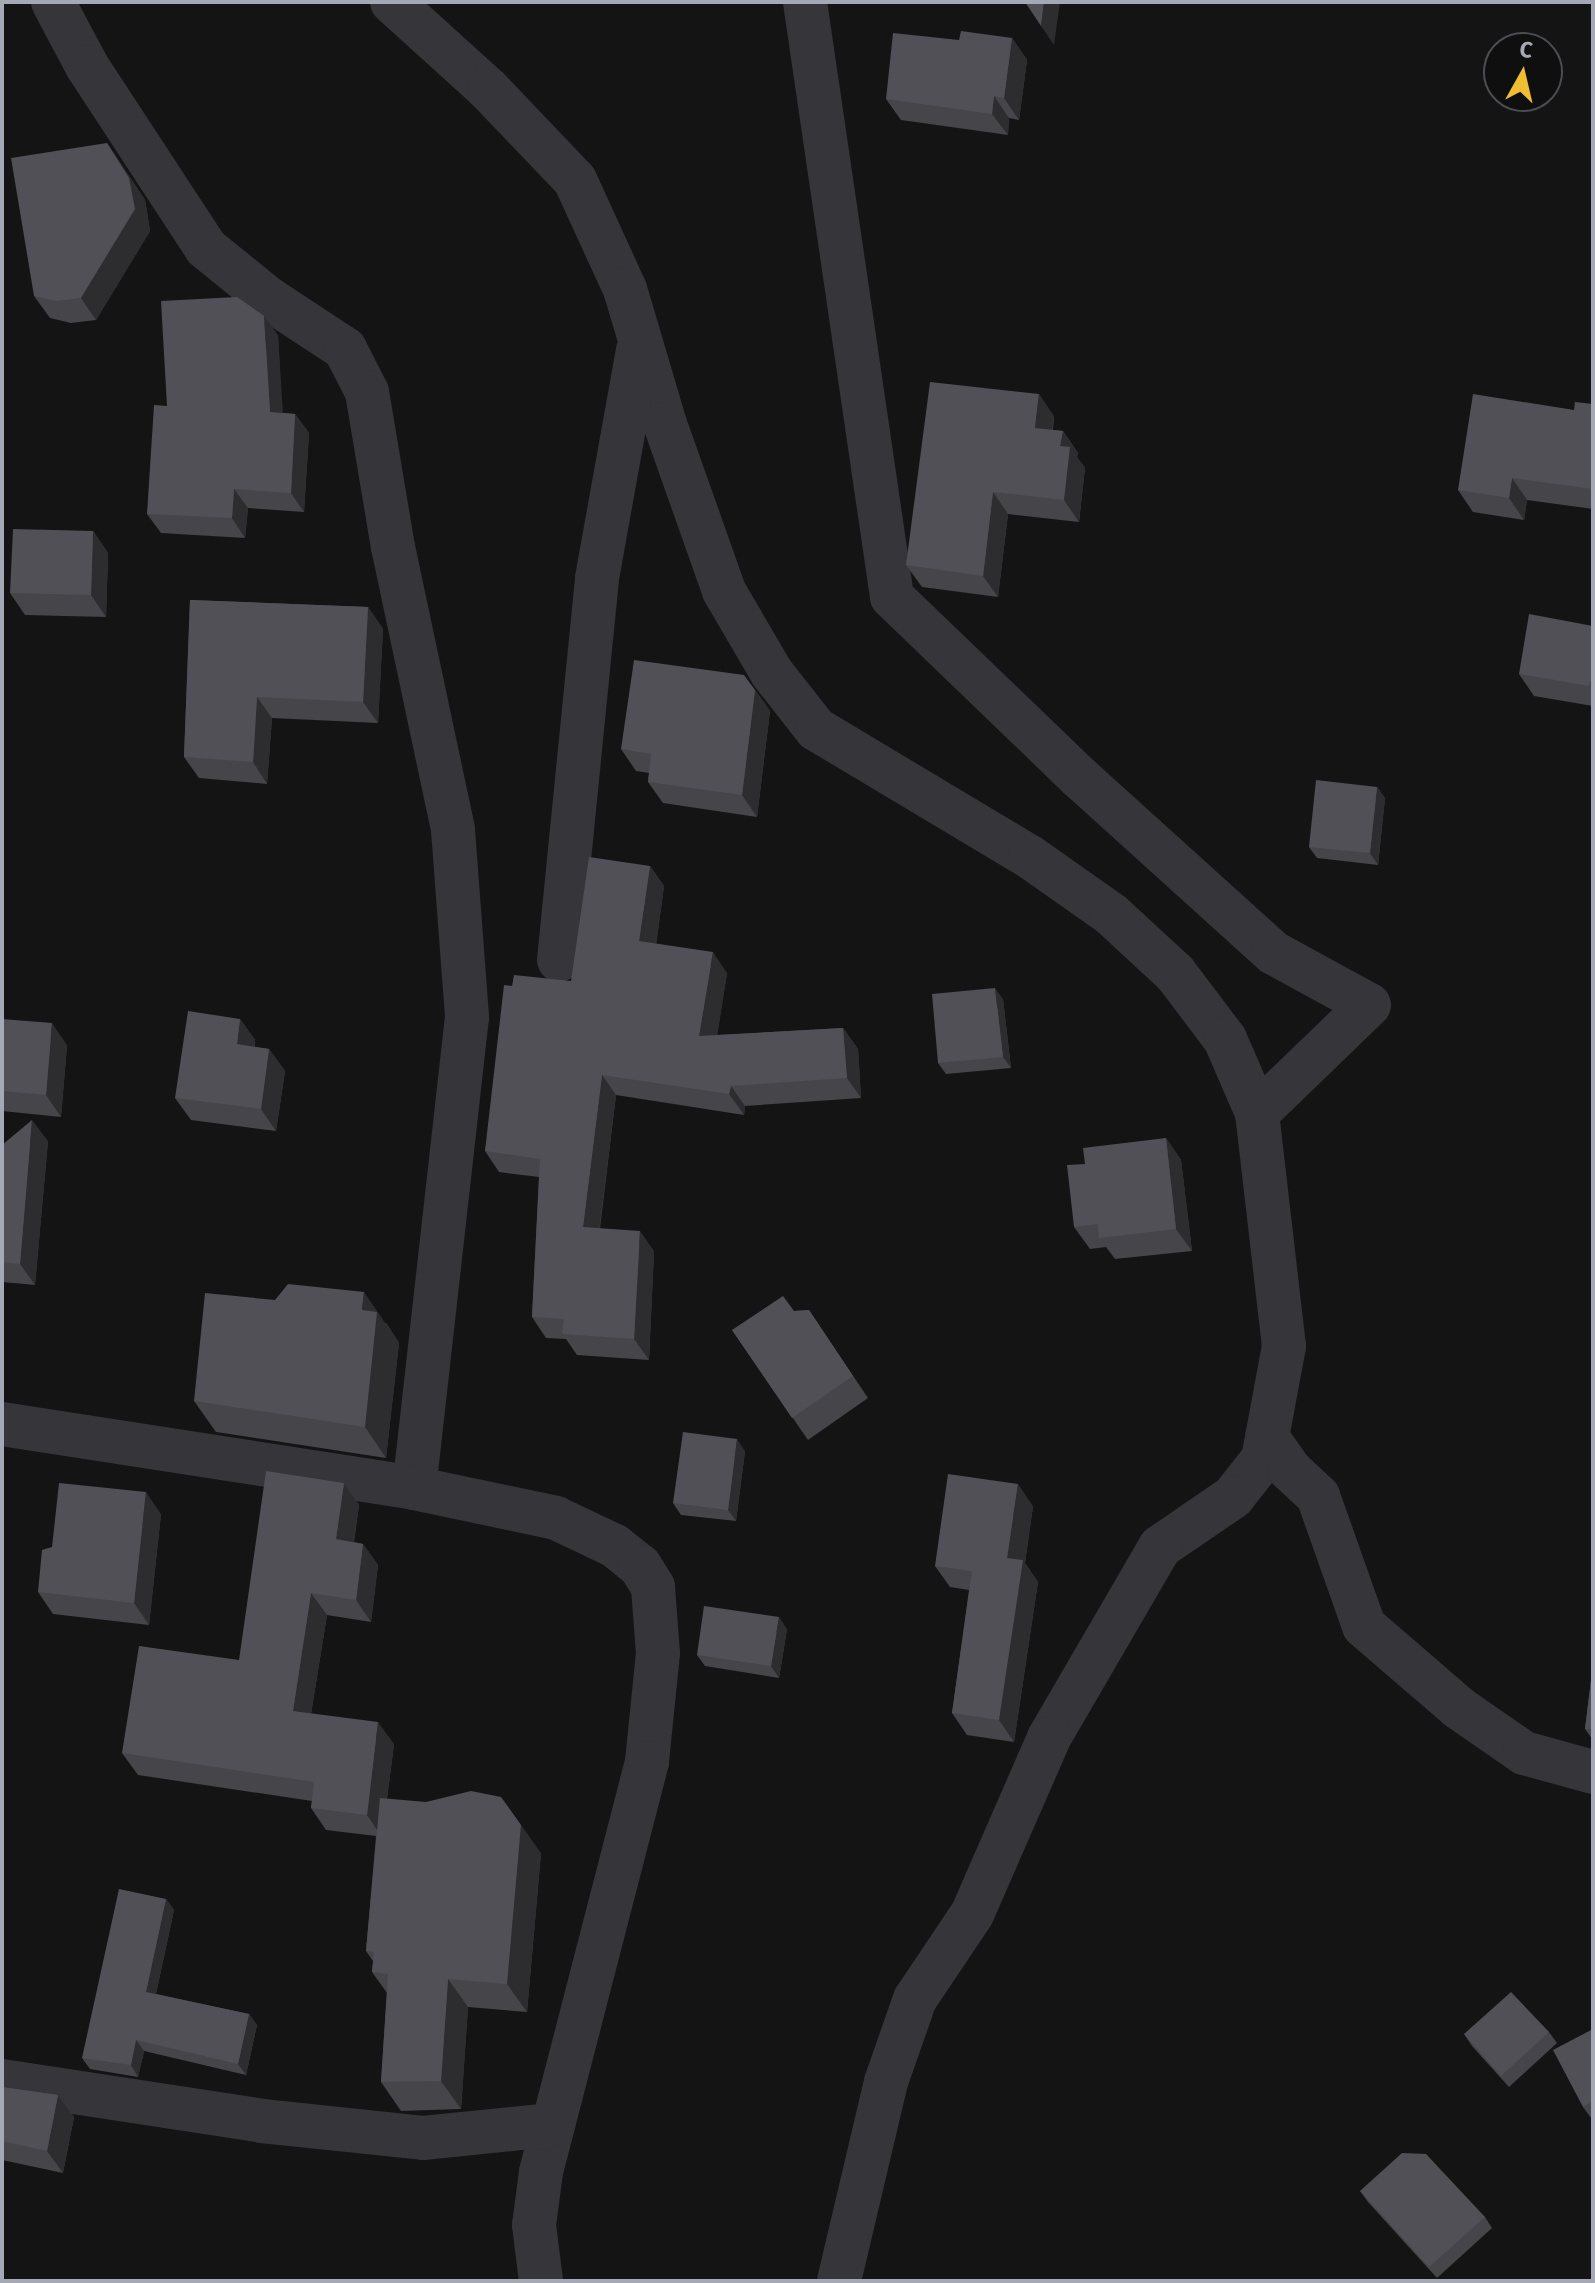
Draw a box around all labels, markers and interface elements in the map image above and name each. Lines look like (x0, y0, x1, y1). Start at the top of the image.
north arrow (1483, 32, 1563, 112)
text: С (1518, 35, 1534, 64)

